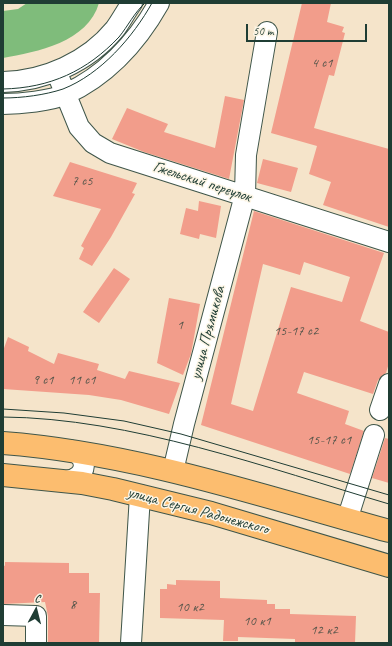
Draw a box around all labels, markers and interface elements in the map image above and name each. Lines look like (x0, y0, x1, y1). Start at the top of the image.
scale bar (248, 16, 369, 42)
text: 50 m (253, 23, 273, 39)
house number: 4 с1 (312, 55, 332, 71)
street label: Гжельский переулок (151, 157, 253, 207)
house number: 7 с5 (72, 173, 92, 189)
street label: улица Прямикова (186, 284, 230, 382)
house number: 1 (177, 317, 183, 333)
house number: 15-17 с2 (274, 323, 318, 339)
house number: 9 с1 (33, 372, 53, 388)
house number: 11 с1 (68, 372, 96, 388)
house number: 15-17 с1 (307, 432, 351, 448)
street label: улица Сергия Радонежского (125, 483, 271, 539)
north arrow (16, 590, 56, 630)
text: С (34, 591, 41, 605)
house number: 8 (70, 597, 76, 613)
house number: 10 к2 (176, 599, 204, 615)
house number: 10 к1 (243, 613, 271, 629)
house number: 12 к2 (310, 622, 338, 638)

